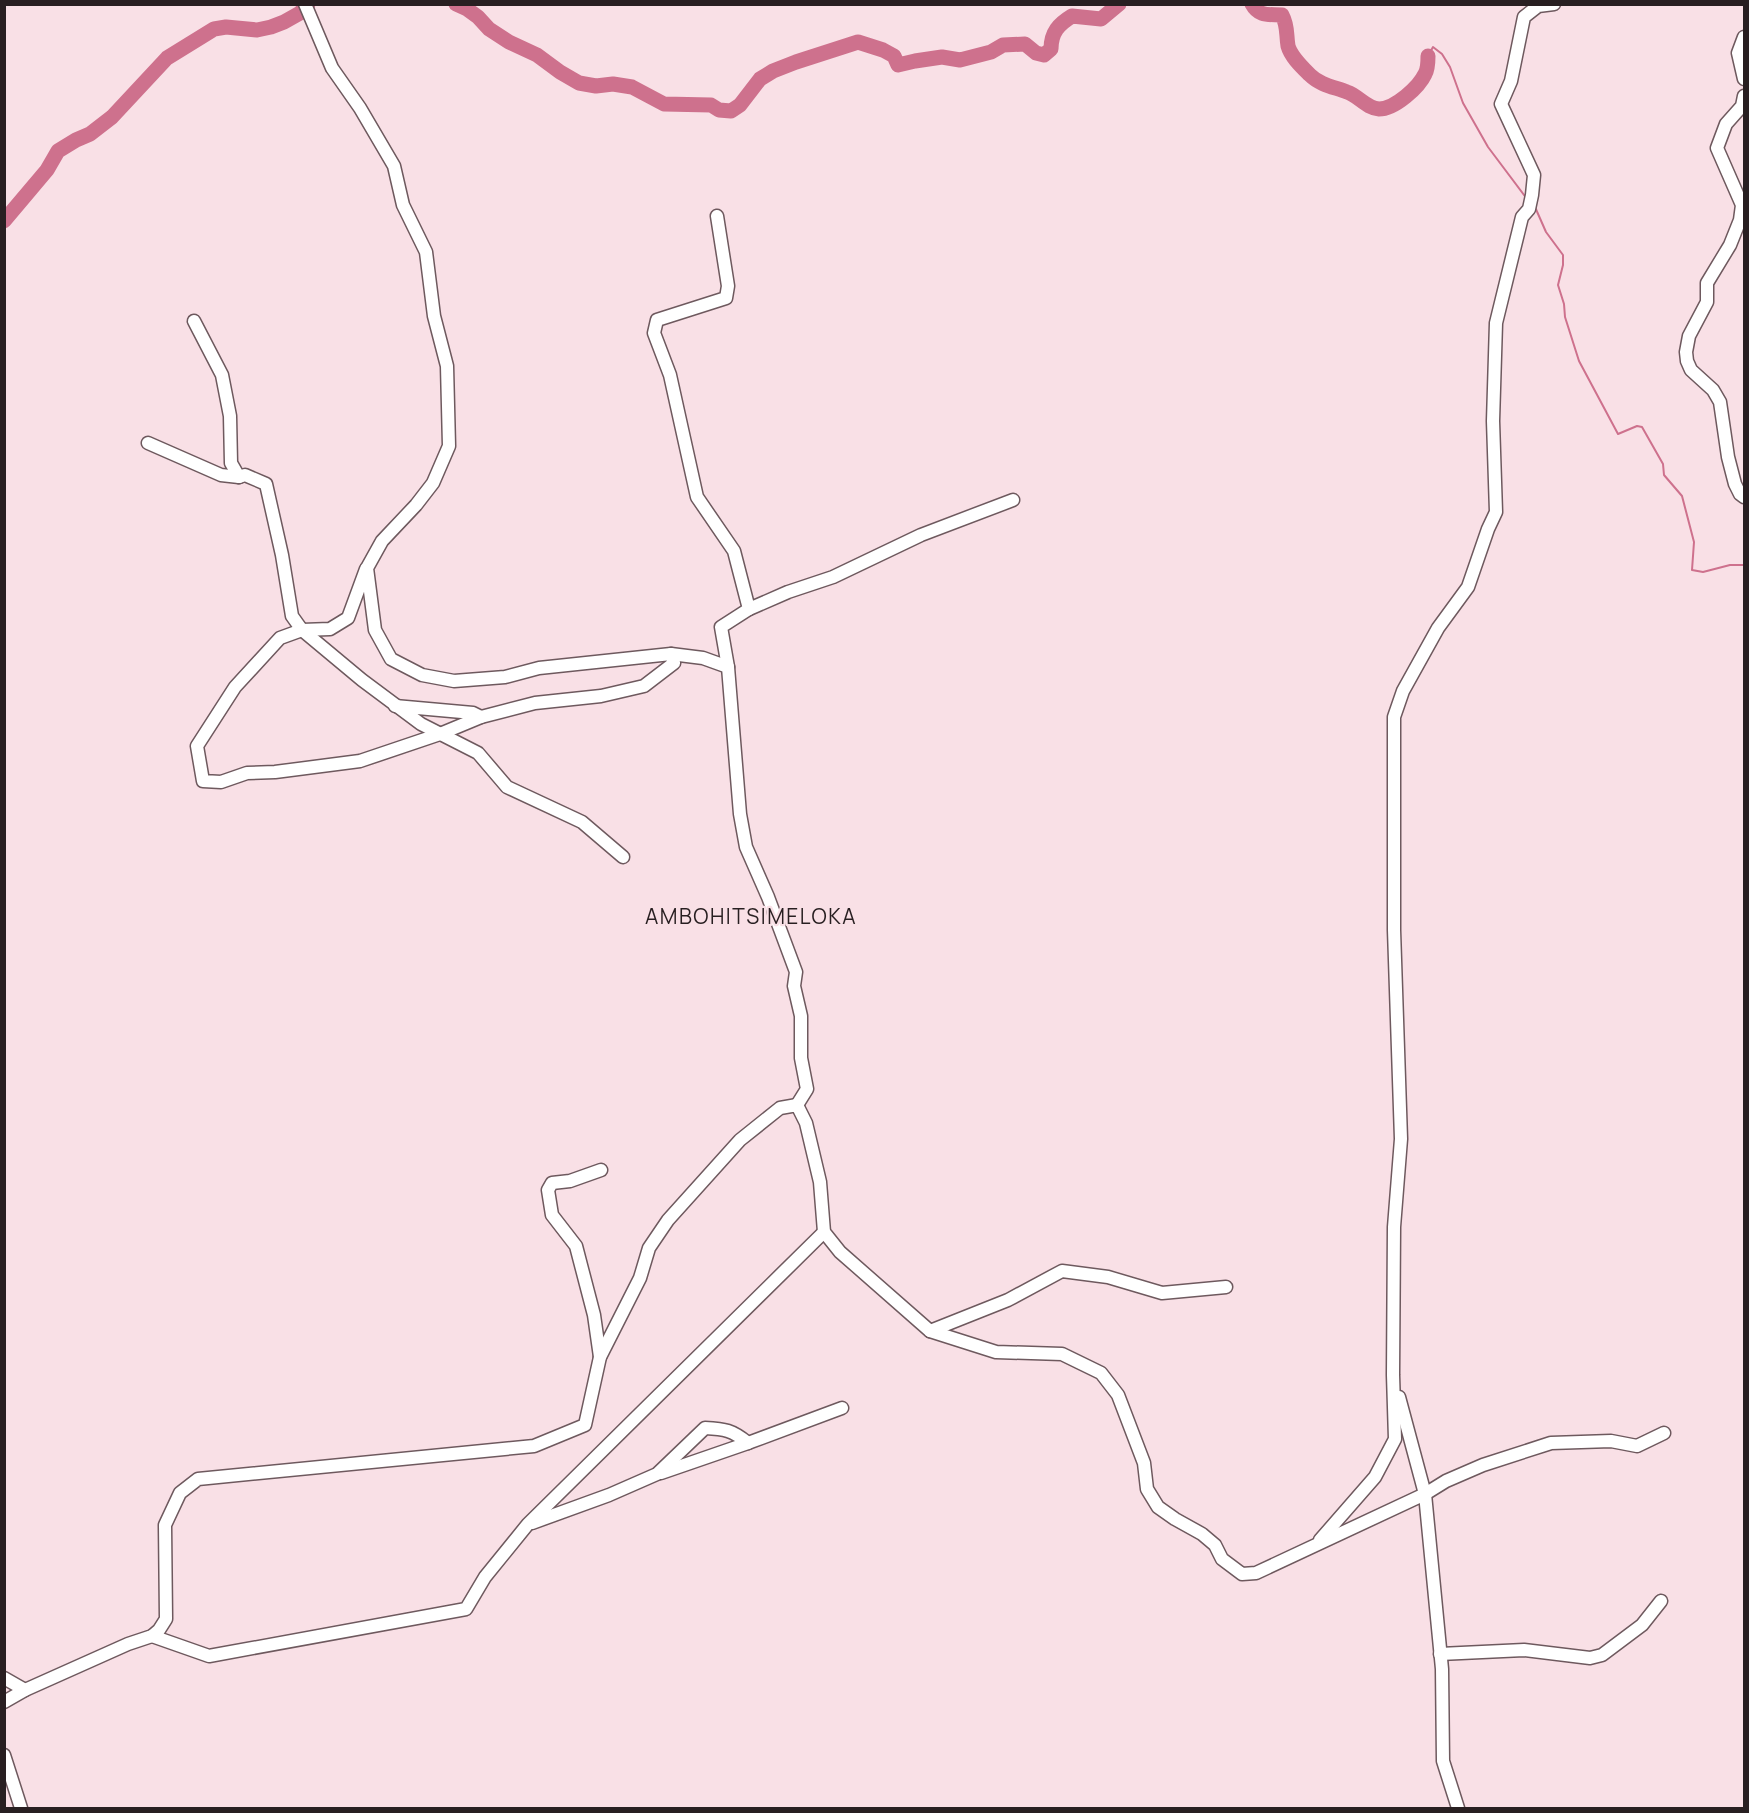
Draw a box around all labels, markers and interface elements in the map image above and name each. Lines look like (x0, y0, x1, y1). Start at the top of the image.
district label: AMBOHITSIMELOKA (645, 902, 857, 930)

